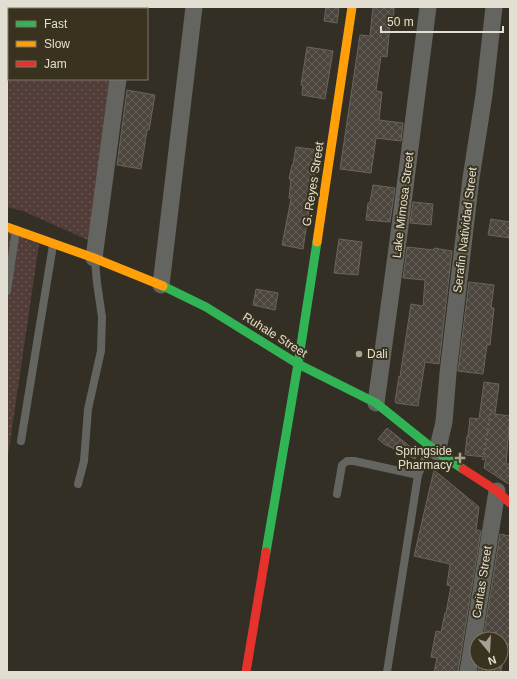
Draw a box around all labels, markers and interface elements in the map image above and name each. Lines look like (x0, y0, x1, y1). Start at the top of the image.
legend (8, 8, 148, 80)
scale bar (381, 8, 503, 34)
text: 50 m (387, 15, 414, 29)
text: Fast (44, 17, 68, 31)
text: Slow (44, 37, 70, 51)
text: Jam (44, 57, 67, 71)
street label: G. Reyes Street (299, 140, 327, 227)
street label: Lake Mimosa Street (390, 151, 417, 259)
street label: Serafin Natividad Street (450, 166, 480, 294)
street label: Ruhale Street (240, 310, 310, 361)
place label: Dali (367, 347, 388, 361)
marker: Dali (354, 349, 364, 359)
place label: Springside Pharmacy (395, 444, 452, 472)
marker: Springside Pharmacy (455, 453, 465, 463)
street label: Caritas Street (469, 544, 495, 619)
north arrow (469, 631, 509, 671)
text: N (486, 654, 498, 667)

